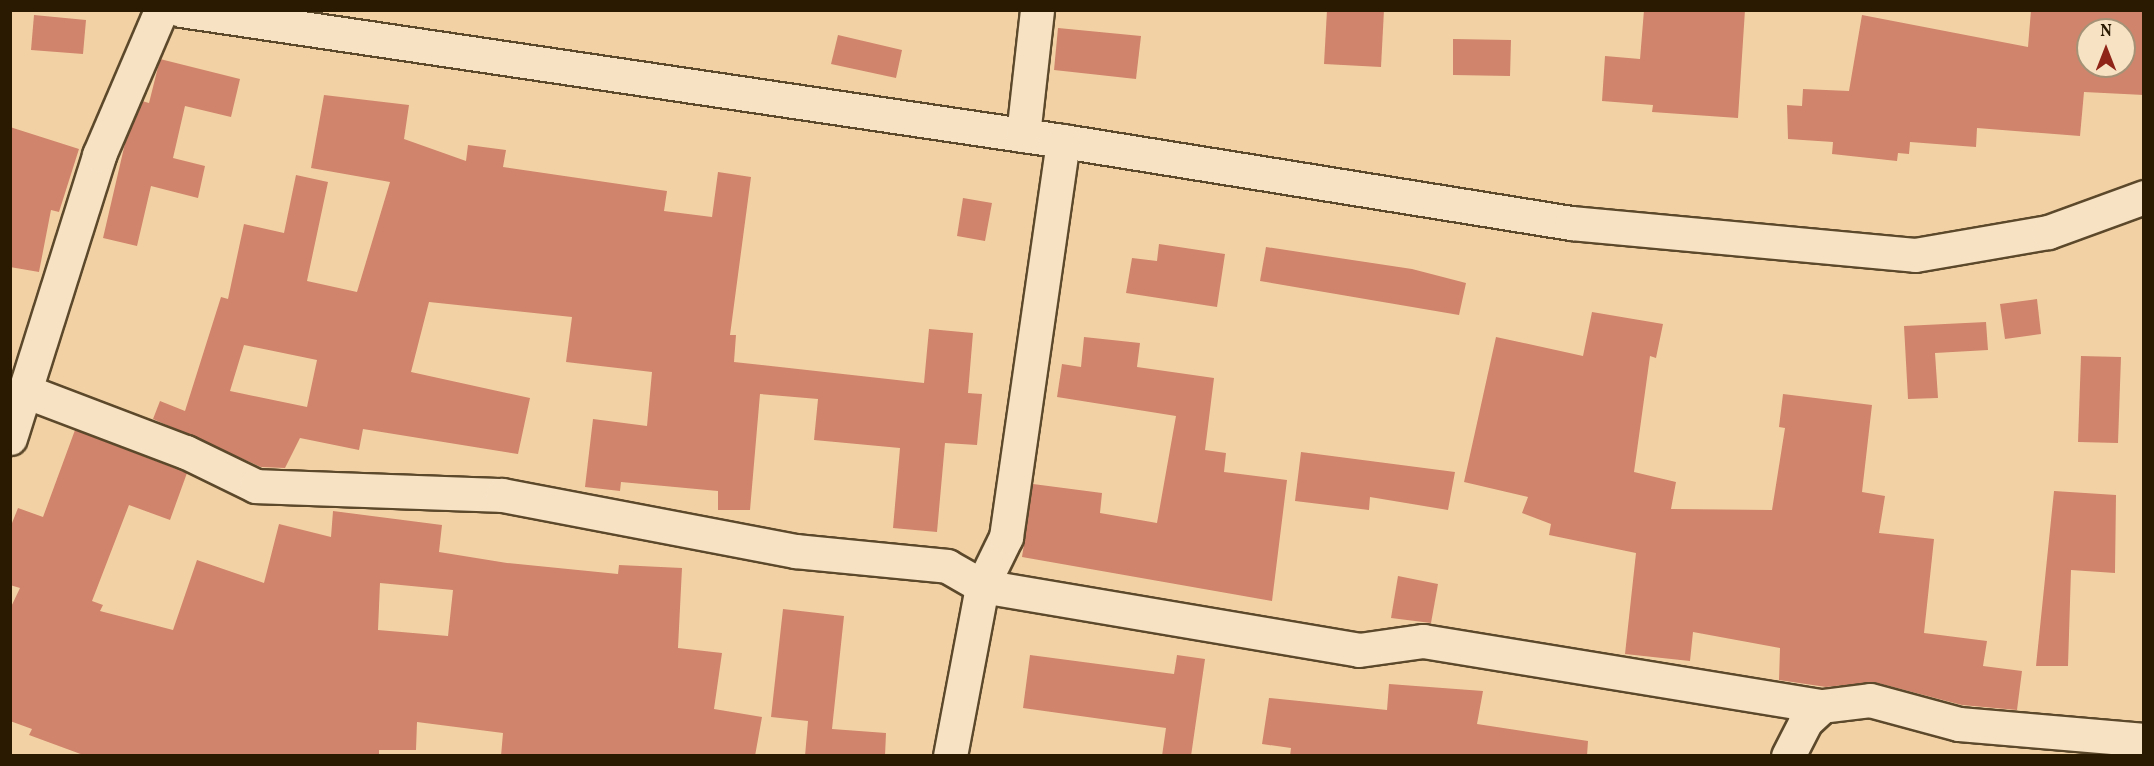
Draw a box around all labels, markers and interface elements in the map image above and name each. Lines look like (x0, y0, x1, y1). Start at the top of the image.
north arrow (2076, 18, 2136, 78)
text: N (2100, 21, 2112, 43)

